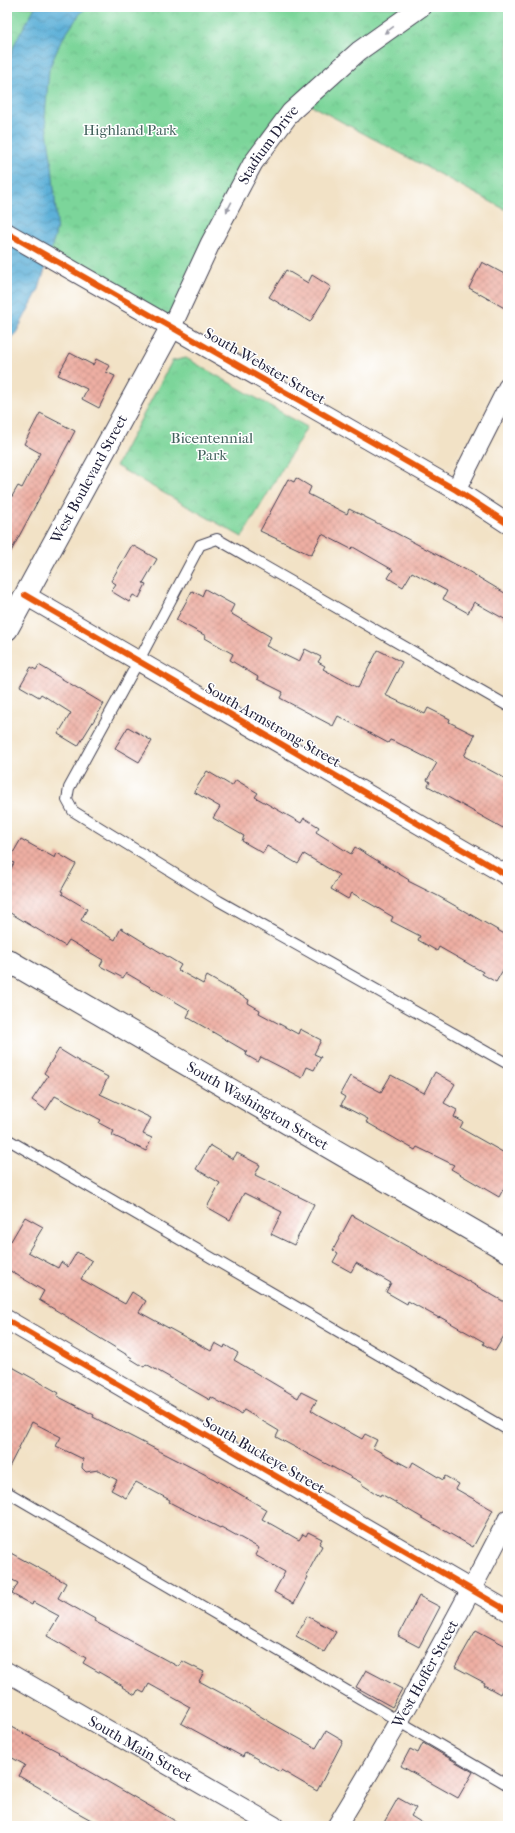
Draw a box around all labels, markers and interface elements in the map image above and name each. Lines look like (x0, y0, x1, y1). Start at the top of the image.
one-way arrow (384, 26, 394, 34)
street label: Stadium Drive (234, 100, 302, 188)
park label: Highland Park (83, 121, 177, 139)
one-way arrow (226, 201, 233, 213)
street label: South Webster Street (201, 324, 329, 408)
street label: West Boulevard Street (46, 411, 131, 547)
park label: Bicentennial Park (171, 429, 253, 464)
street label: South Armstrong Street (202, 679, 344, 771)
street label: South Washington Street (184, 1057, 332, 1154)
street label: South Buckeye Street (200, 1413, 329, 1498)
street label: West Hoffer Street (388, 1616, 462, 1731)
street label: South Main Street (85, 1712, 196, 1786)

